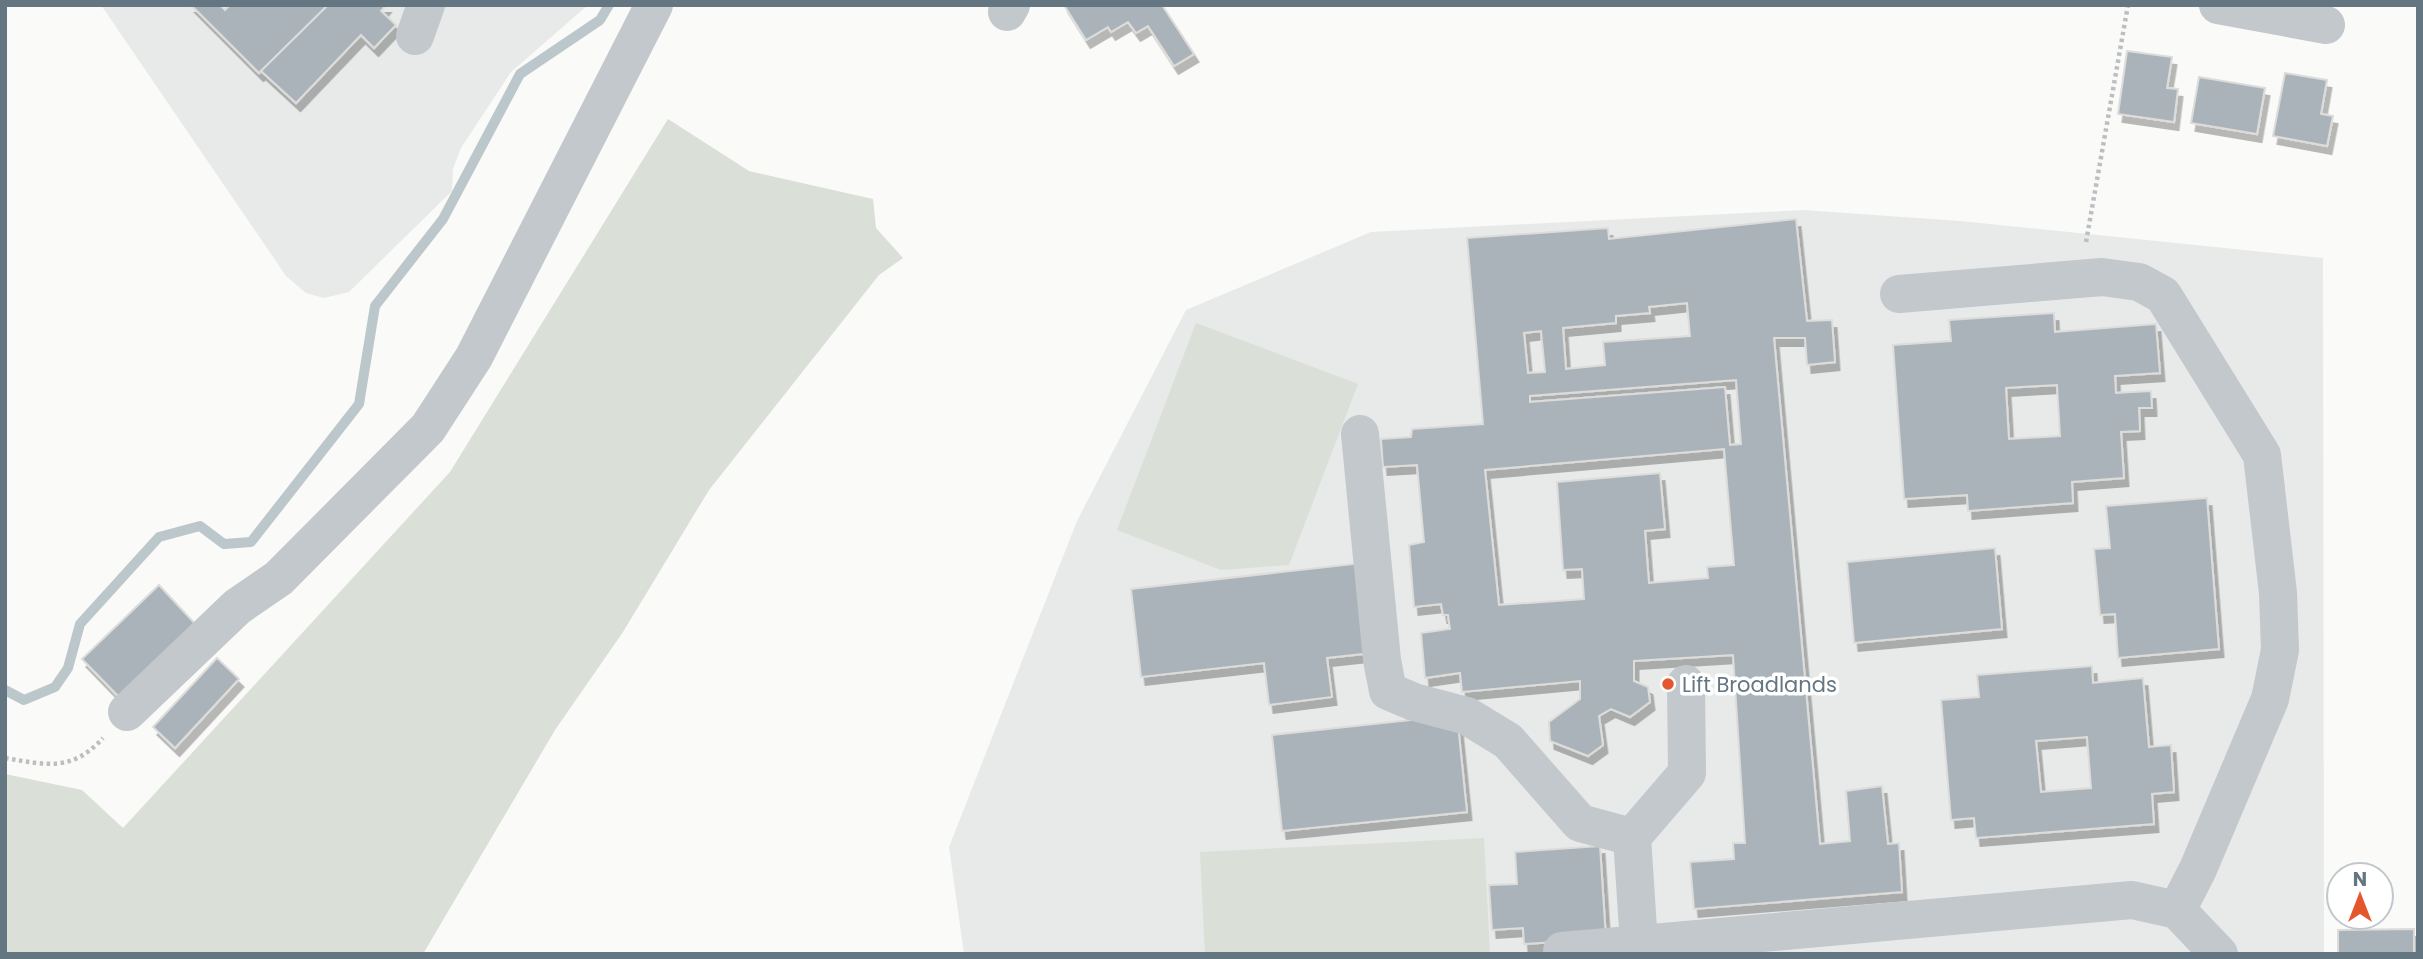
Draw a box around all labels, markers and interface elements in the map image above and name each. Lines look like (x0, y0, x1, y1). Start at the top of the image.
place label: Lift Broadlands (1682, 670, 1837, 699)
marker: Lift Broadlands (1660, 676, 1676, 692)
north arrow (2325, 861, 2395, 931)
text: N (2353, 866, 2367, 893)

